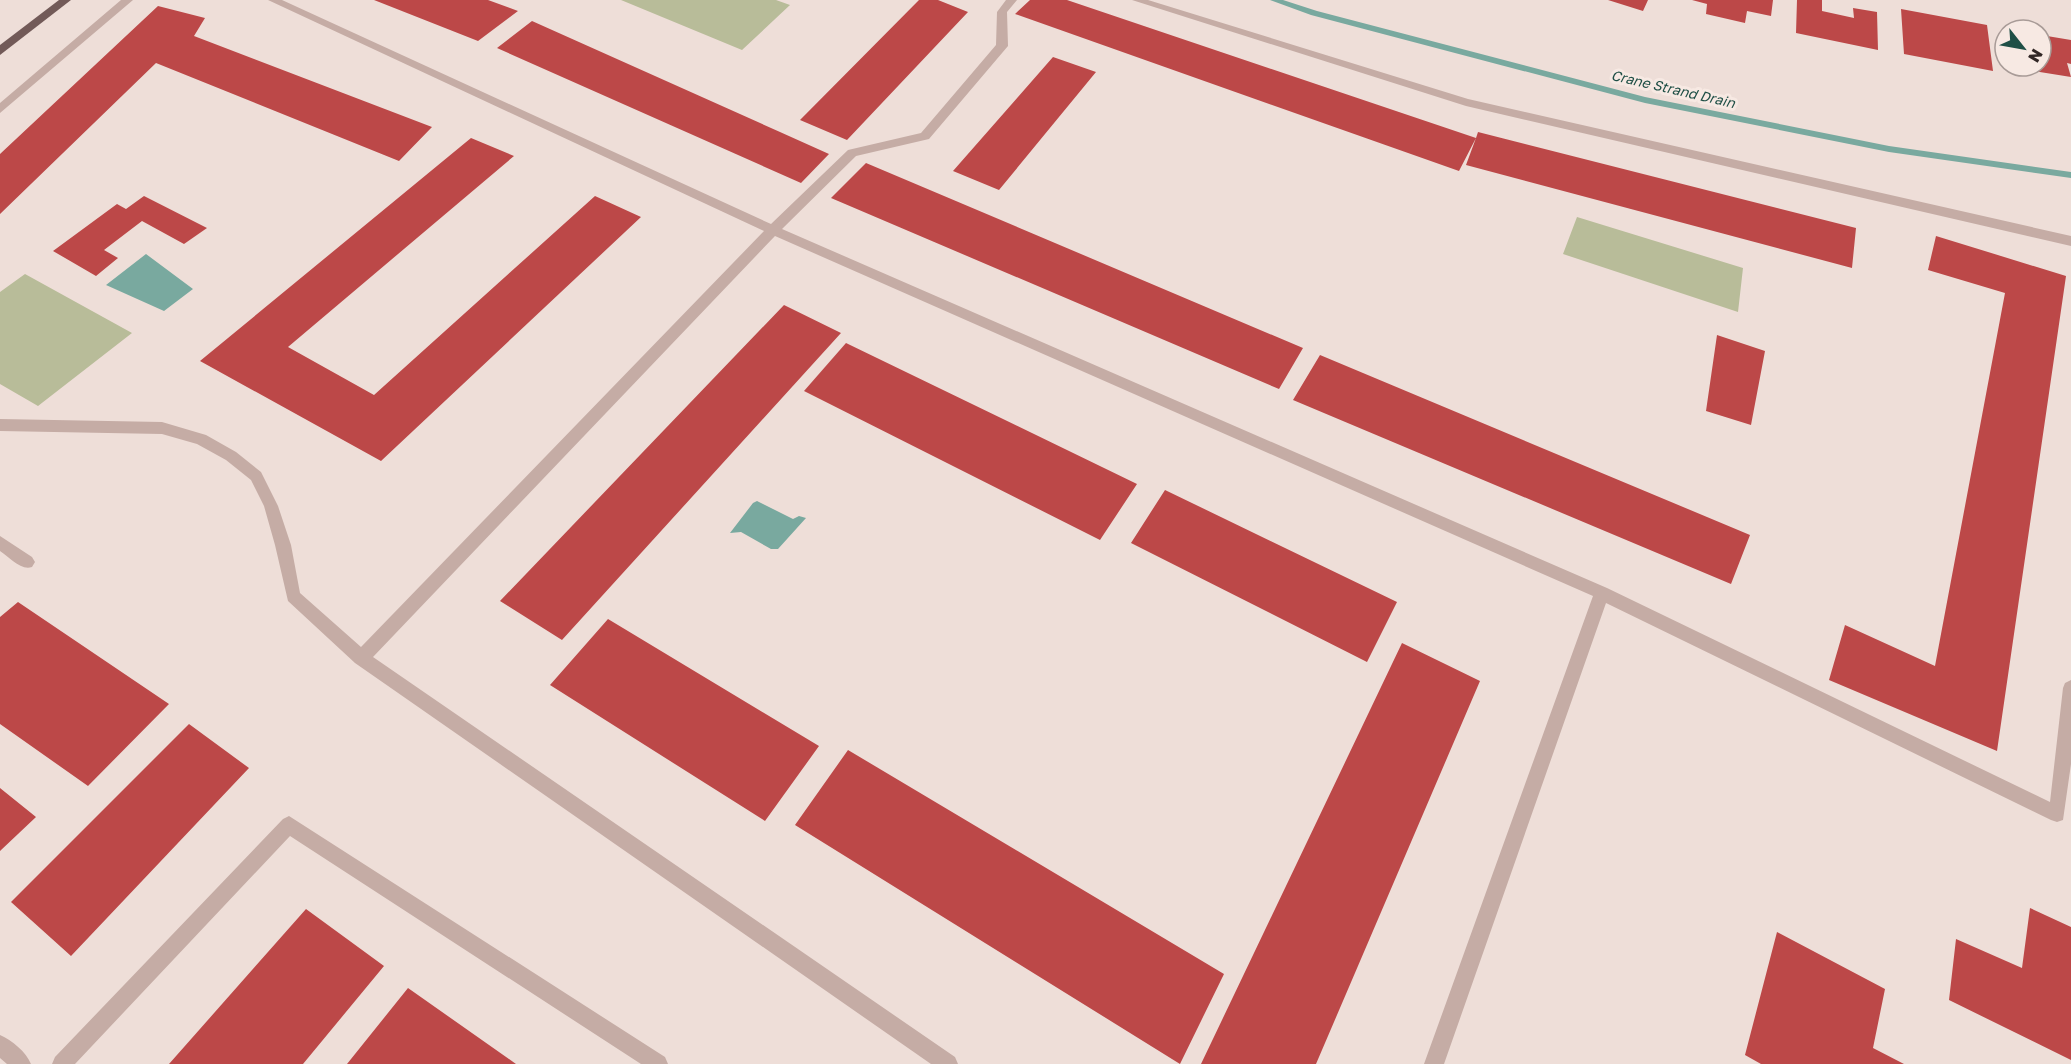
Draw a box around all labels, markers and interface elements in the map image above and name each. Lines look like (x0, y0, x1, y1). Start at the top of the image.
north arrow (1993, 18, 2053, 78)
text: N (2024, 45, 2048, 66)
water label: Crane Strand Drain (1610, 66, 1738, 111)

